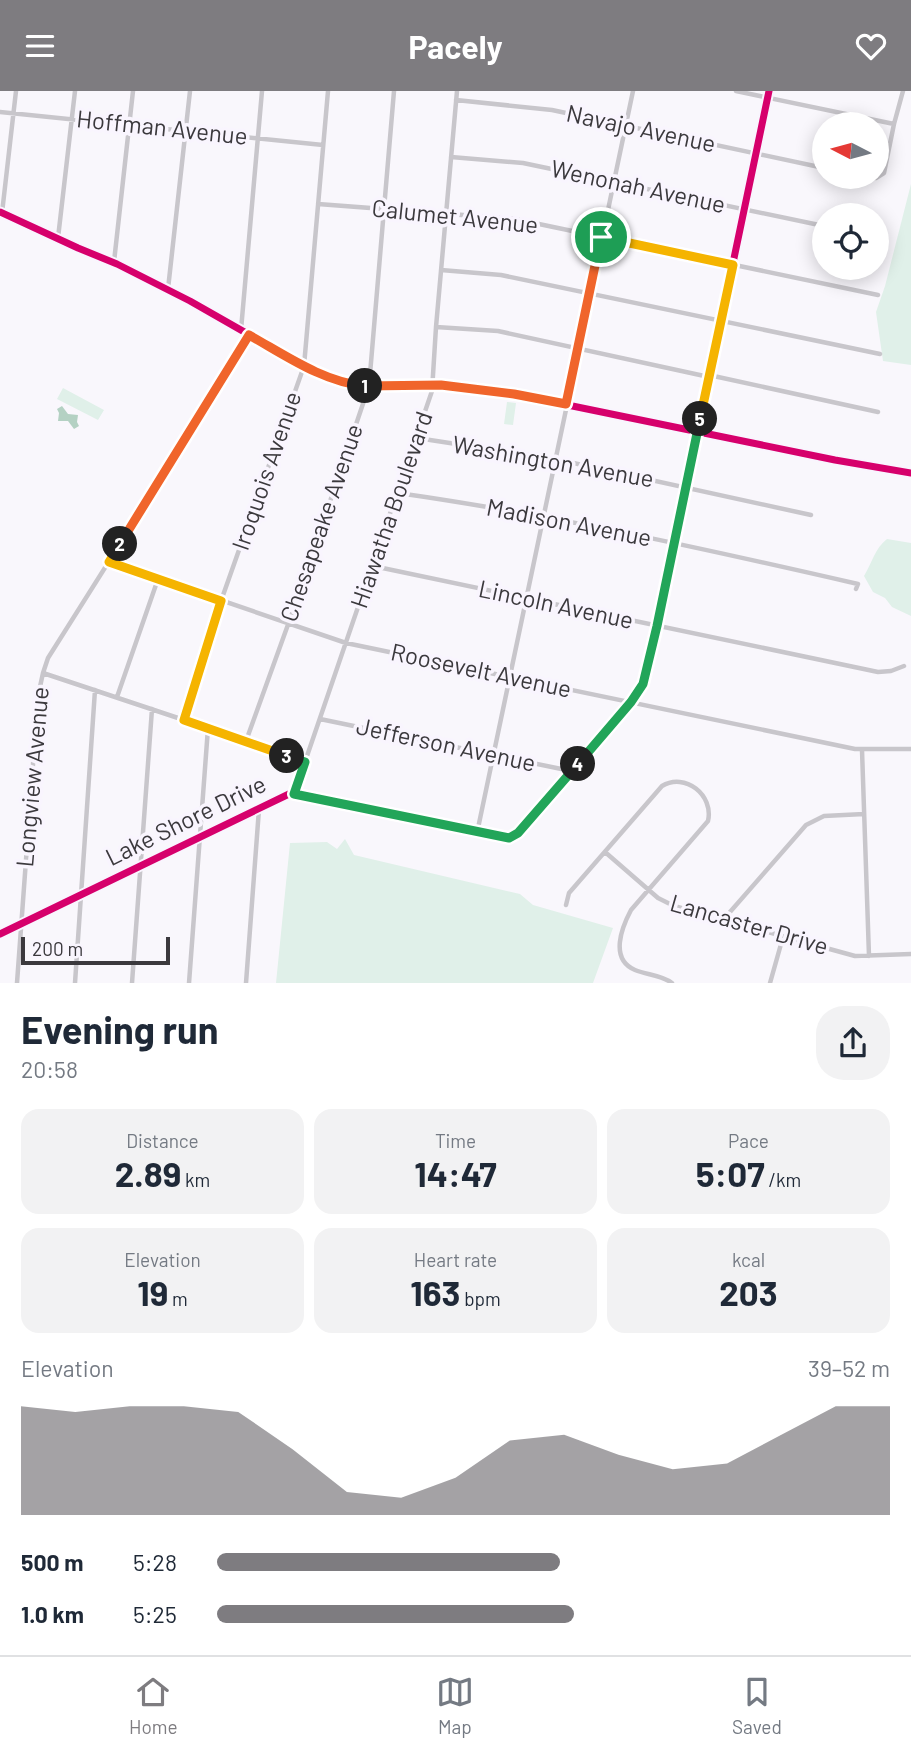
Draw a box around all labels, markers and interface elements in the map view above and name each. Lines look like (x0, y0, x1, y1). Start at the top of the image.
icon: menu (21, 27, 59, 65)
text: Pacely (408, 27, 503, 65)
icon: heart (852, 27, 890, 65)
street label: Navajo Avenue (564, 98, 719, 157)
street label: Hoffman Avenue (75, 103, 249, 150)
north arrow (812, 112, 889, 189)
map controls (812, 112, 889, 280)
street label: Wenonah Avenue (548, 153, 728, 218)
street label: Calumet Avenue (371, 192, 540, 239)
button: locate (812, 203, 889, 280)
pin (571, 207, 631, 267)
icon: arrive (582, 218, 620, 256)
pin: 1 (348, 369, 382, 403)
text: 1 (361, 374, 368, 397)
street label: Iroquois Avenue (225, 387, 306, 554)
pin: 5 (682, 401, 718, 437)
street label: Hiawatha Boulevard (343, 407, 438, 612)
text: 5 (694, 407, 705, 430)
street label: Chesapeake Avenue (273, 420, 368, 625)
street label: Washington Avenue (450, 429, 656, 493)
street label: Madison Avenue (484, 491, 654, 552)
pin: 2 (102, 526, 138, 561)
text: 2 (114, 532, 125, 555)
street label: Lincoln Avenue (476, 573, 636, 634)
street label: Roosevelt Avenue (388, 636, 574, 703)
street label: Longview Avenue (9, 686, 54, 868)
street label: Jefferson Avenue (354, 710, 539, 777)
pin: 3 (270, 739, 304, 773)
text: 3 (281, 744, 292, 767)
pin: 4 (560, 747, 596, 781)
text: 4 (572, 752, 583, 775)
street label: Lake Shore Drive (101, 768, 270, 871)
street label: Lancaster Drive (667, 887, 832, 960)
scale bar (21, 934, 170, 966)
text: 200 m (32, 937, 83, 960)
text: Evening run (21, 1006, 219, 1052)
button: share (816, 1006, 890, 1080)
text: 20:58 (21, 1055, 78, 1083)
text: Distance (126, 1129, 199, 1152)
text: Time (435, 1129, 476, 1152)
text: Pace (728, 1129, 769, 1152)
text: 2.89 (115, 1152, 181, 1194)
text: 14:47 (414, 1152, 497, 1194)
text: 5:07 (696, 1152, 765, 1194)
text: km (181, 1168, 210, 1191)
text: /km (765, 1168, 801, 1191)
text: Elevation (124, 1248, 201, 1271)
text: Heart rate (414, 1248, 497, 1271)
text: kcal (732, 1248, 765, 1271)
text: 19 (137, 1271, 168, 1313)
text: 163 (410, 1271, 460, 1313)
text: 203 (719, 1271, 778, 1313)
text: m (168, 1287, 188, 1310)
text: bpm (460, 1287, 501, 1310)
text: Elevation (21, 1354, 114, 1382)
text: 39–52 m (808, 1354, 890, 1382)
text: 500 m (21, 1548, 83, 1576)
text: 5:28 (133, 1548, 177, 1576)
text: 1.0 km (21, 1600, 84, 1628)
text: 5:25 (133, 1600, 177, 1628)
tab: Home (129, 1673, 178, 1738)
tab: Map (436, 1673, 474, 1738)
tab: Saved (732, 1673, 782, 1738)

